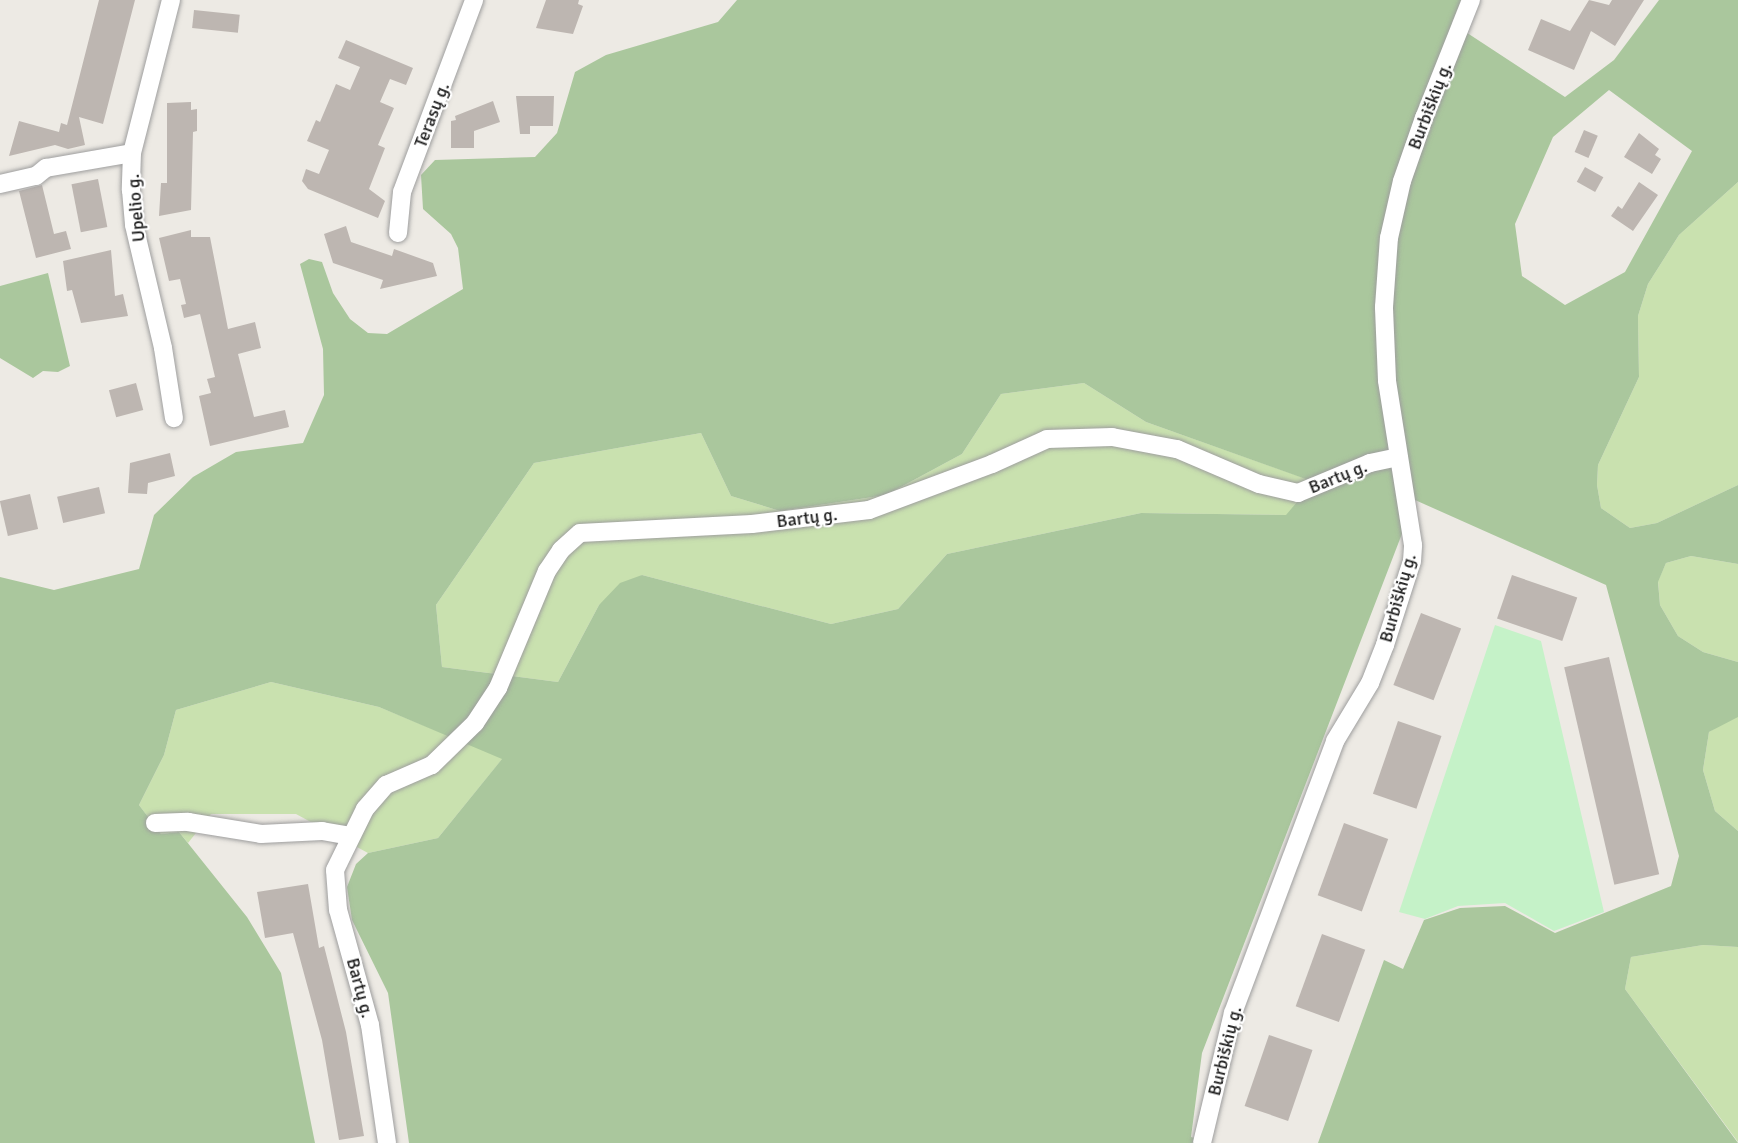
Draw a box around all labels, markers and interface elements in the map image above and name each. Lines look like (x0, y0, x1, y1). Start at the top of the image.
street label: Burbiškių g. (1404, 59, 1456, 153)
street label: Terasų g. (410, 79, 454, 151)
street label: Upelio g. (122, 173, 150, 243)
street label: Bartų g. (1306, 455, 1370, 499)
street label: Bartų g. (775, 504, 839, 532)
street label: Burbiškių g. (1375, 551, 1421, 645)
street label: Bartų g. (342, 956, 378, 1020)
street label: Burbiškių g. (1203, 1004, 1247, 1098)

